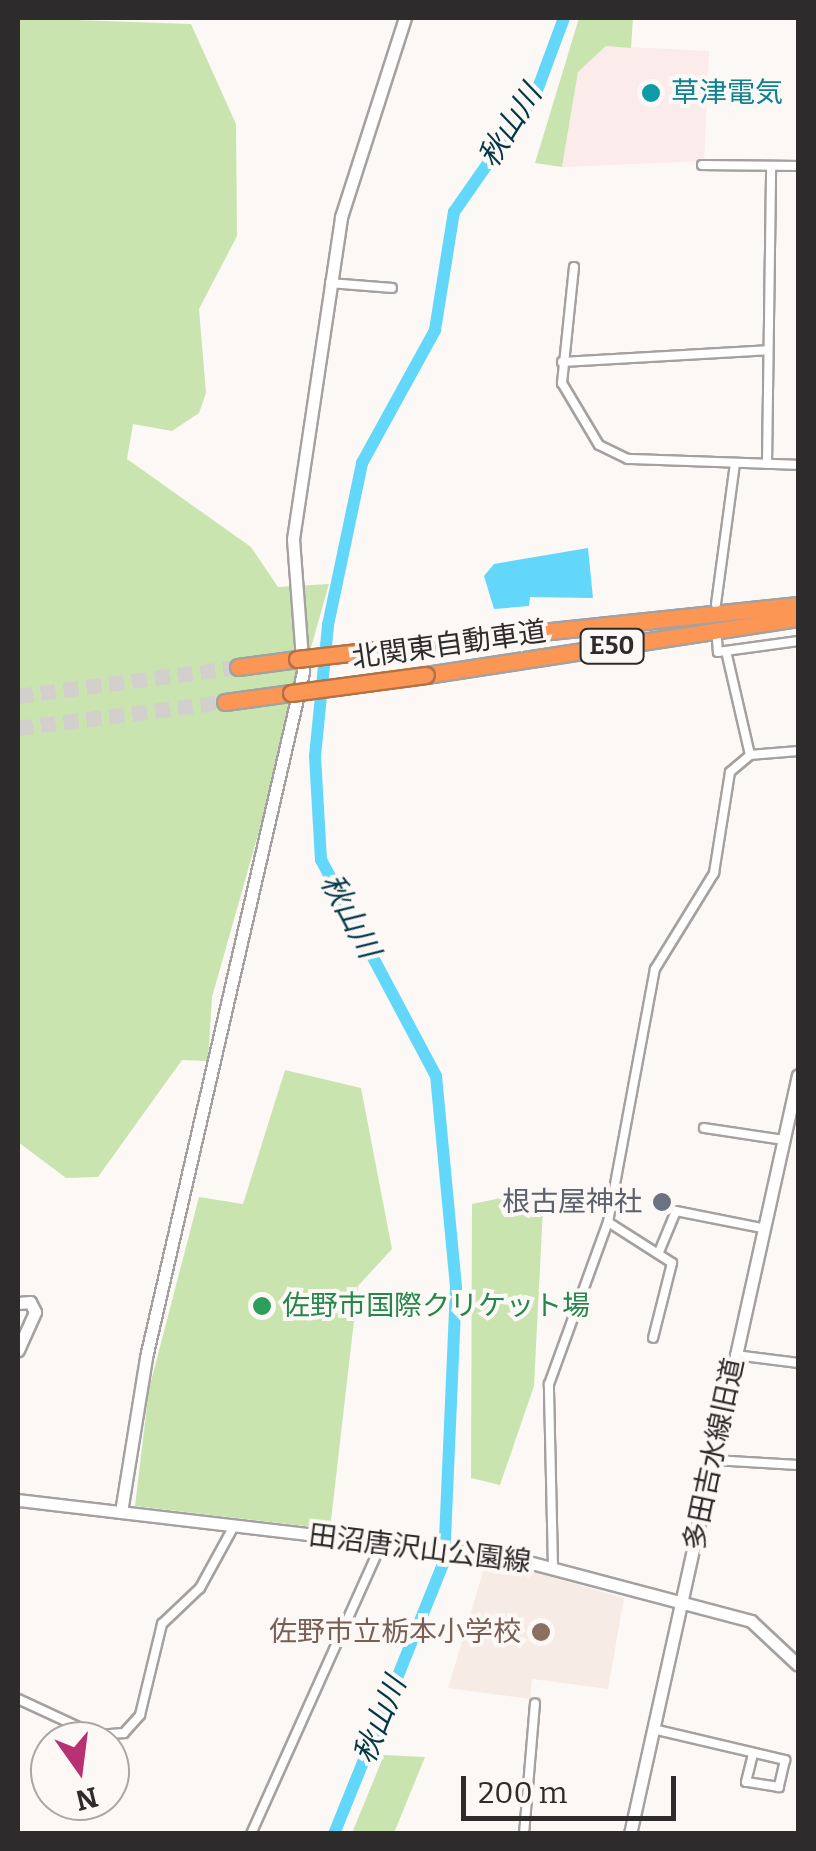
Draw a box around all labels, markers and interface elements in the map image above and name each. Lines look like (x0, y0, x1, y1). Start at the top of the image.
place label: 草津電気 (671, 76, 783, 110)
water label: 秋山川 (471, 78, 549, 174)
marker: 草津電気 (640, 82, 662, 104)
street label: 北関東自動車道 (350, 615, 548, 675)
road number: E50 (580, 626, 644, 666)
water label: 秋山川 (313, 868, 387, 964)
place label: 根古屋神社 (502, 1185, 642, 1219)
marker: 根古屋神社 (651, 1191, 673, 1213)
place label: 佐野市国際クリケット場 (282, 1289, 590, 1323)
marker: 佐野市国際クリケット場 (251, 1295, 273, 1317)
street label: 多田吉水線旧道 (677, 1355, 751, 1553)
street label: 田沼唐沢山公園線 (307, 1519, 533, 1579)
place label: 佐野市立栃本小学校 (269, 1615, 521, 1649)
marker: 佐野市立栃本小学校 (530, 1621, 552, 1643)
water label: 秋山川 (346, 1672, 414, 1768)
north arrow (30, 1721, 130, 1821)
scale bar (466, 1756, 681, 1818)
text: 200 m (478, 1775, 567, 1811)
text: N (72, 1780, 101, 1817)

